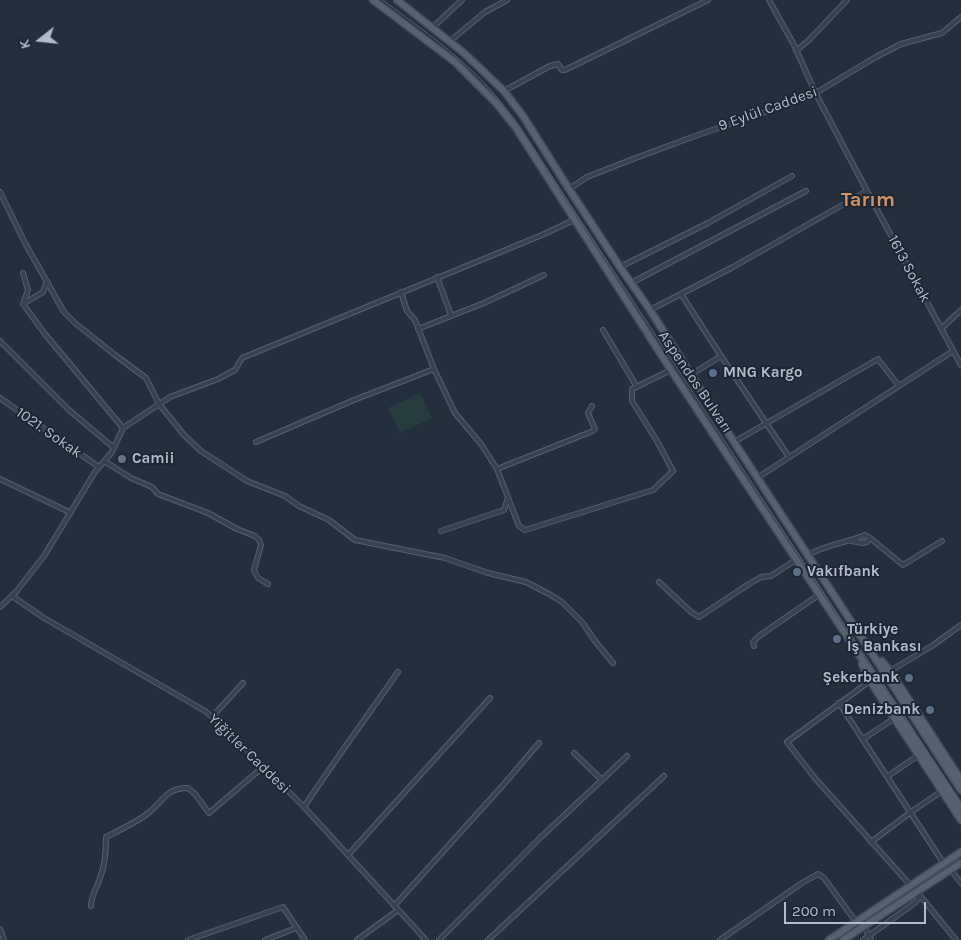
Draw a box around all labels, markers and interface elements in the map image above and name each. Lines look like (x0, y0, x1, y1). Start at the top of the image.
north arrow (15, 15, 65, 65)
text: K (16, 38, 35, 51)
street label: 9 Eylül Caddesi (716, 83, 820, 135)
district label: Tarım (841, 188, 895, 212)
street label: 1613 Sokak (884, 232, 934, 306)
street label: Aspendos Bulvarı (654, 328, 736, 436)
place label: MNG Kargo (723, 364, 802, 382)
marker: MNG Kargo (707, 367, 719, 379)
street label: 1021. Sokak (13, 404, 85, 462)
place label: Camii (132, 450, 174, 468)
marker: Camii (116, 453, 128, 465)
place label: Vakıfbank (807, 563, 880, 581)
marker: Vakıfbank (791, 566, 803, 578)
place label: Türkiye İş Bankası (847, 621, 922, 656)
marker: Türkiye İş Bankası (831, 633, 843, 645)
place label: Şekerbank (823, 669, 899, 687)
marker: Şekerbank (903, 672, 915, 684)
place label: Denizbank (844, 701, 920, 719)
marker: Denizbank (924, 704, 936, 716)
street label: Yiğitler Caddesi (204, 710, 294, 798)
scale bar (786, 892, 928, 924)
text: 200 m (792, 902, 836, 920)

